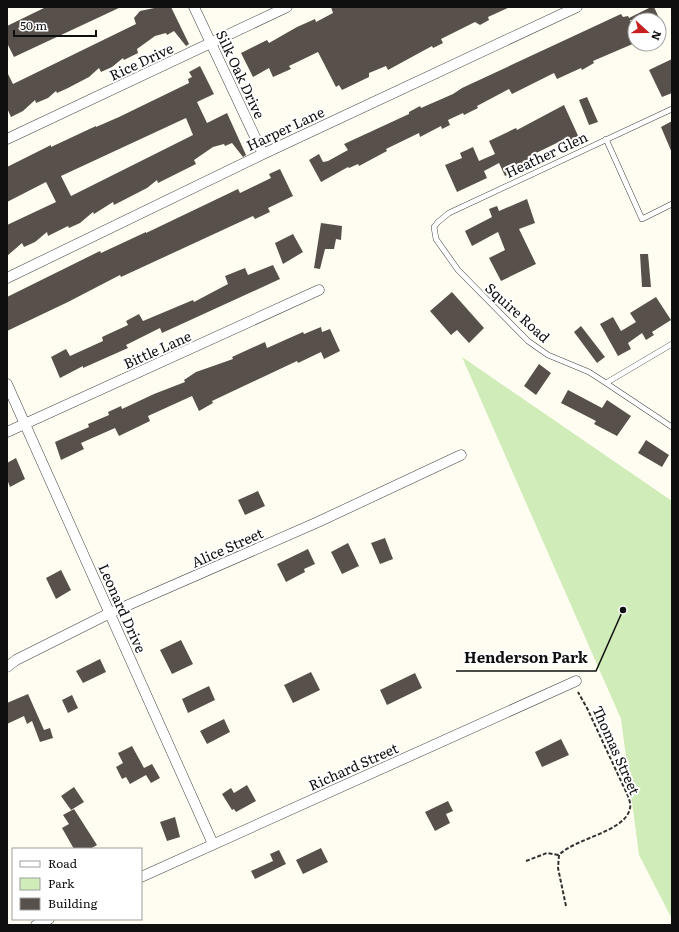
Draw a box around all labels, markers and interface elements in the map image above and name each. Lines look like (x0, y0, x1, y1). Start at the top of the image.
scale bar (14, 12, 96, 38)
north arrow (627, 12, 667, 52)
text: 50 m (20, 16, 47, 34)
street label: Silk Oak Drive (212, 27, 270, 121)
text: N (648, 29, 666, 43)
street label: Rice Drive (106, 37, 176, 85)
street label: Harper Lane (243, 101, 327, 155)
street label: Heather Glen (502, 126, 590, 182)
street label: Squire Road (481, 278, 555, 347)
street label: Bittle Lane (120, 325, 194, 373)
street label: Alice Street (188, 522, 266, 572)
street label: Leonard Drive (94, 560, 152, 656)
callout: Henderson Park (456, 644, 596, 671)
text: Henderson Park (464, 645, 589, 668)
street label: Thomas Street (588, 702, 646, 798)
street label: Richard Street (305, 737, 401, 795)
legend (12, 848, 142, 920)
text: Road (48, 854, 78, 872)
text: Park (48, 874, 75, 892)
text: Building (48, 894, 98, 912)

